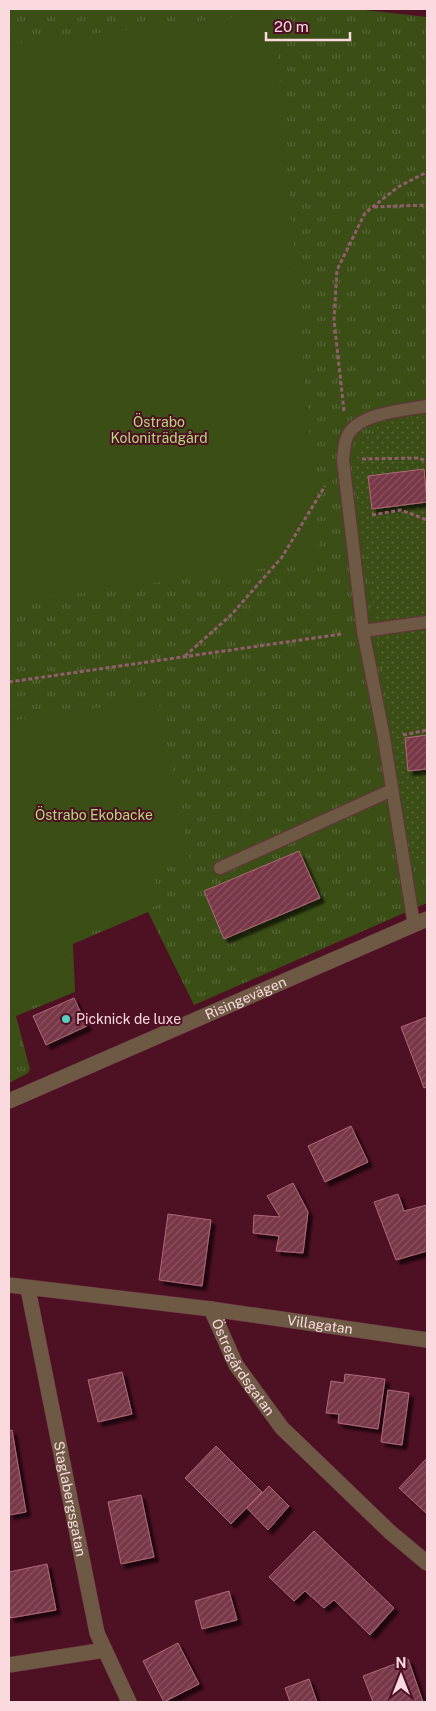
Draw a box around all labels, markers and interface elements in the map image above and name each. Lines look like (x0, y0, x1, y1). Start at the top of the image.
scale bar (266, 10, 350, 42)
text: 20 m (274, 18, 309, 35)
park label: Östrabo Koloniträdgård (110, 412, 208, 446)
park label: Östrabo Ekobacke (35, 805, 153, 823)
street label: Risingevägen (202, 973, 289, 1023)
place label: Picknick de luxe (76, 1011, 181, 1027)
marker: Picknick de luxe (60, 1013, 72, 1025)
street label: Villagatan (286, 1312, 354, 1337)
street label: Östregårdsgatan (208, 1315, 278, 1418)
street label: Staglabergsgatan (51, 1440, 89, 1558)
north arrow (376, 1651, 426, 1701)
text: N (396, 1655, 406, 1671)

